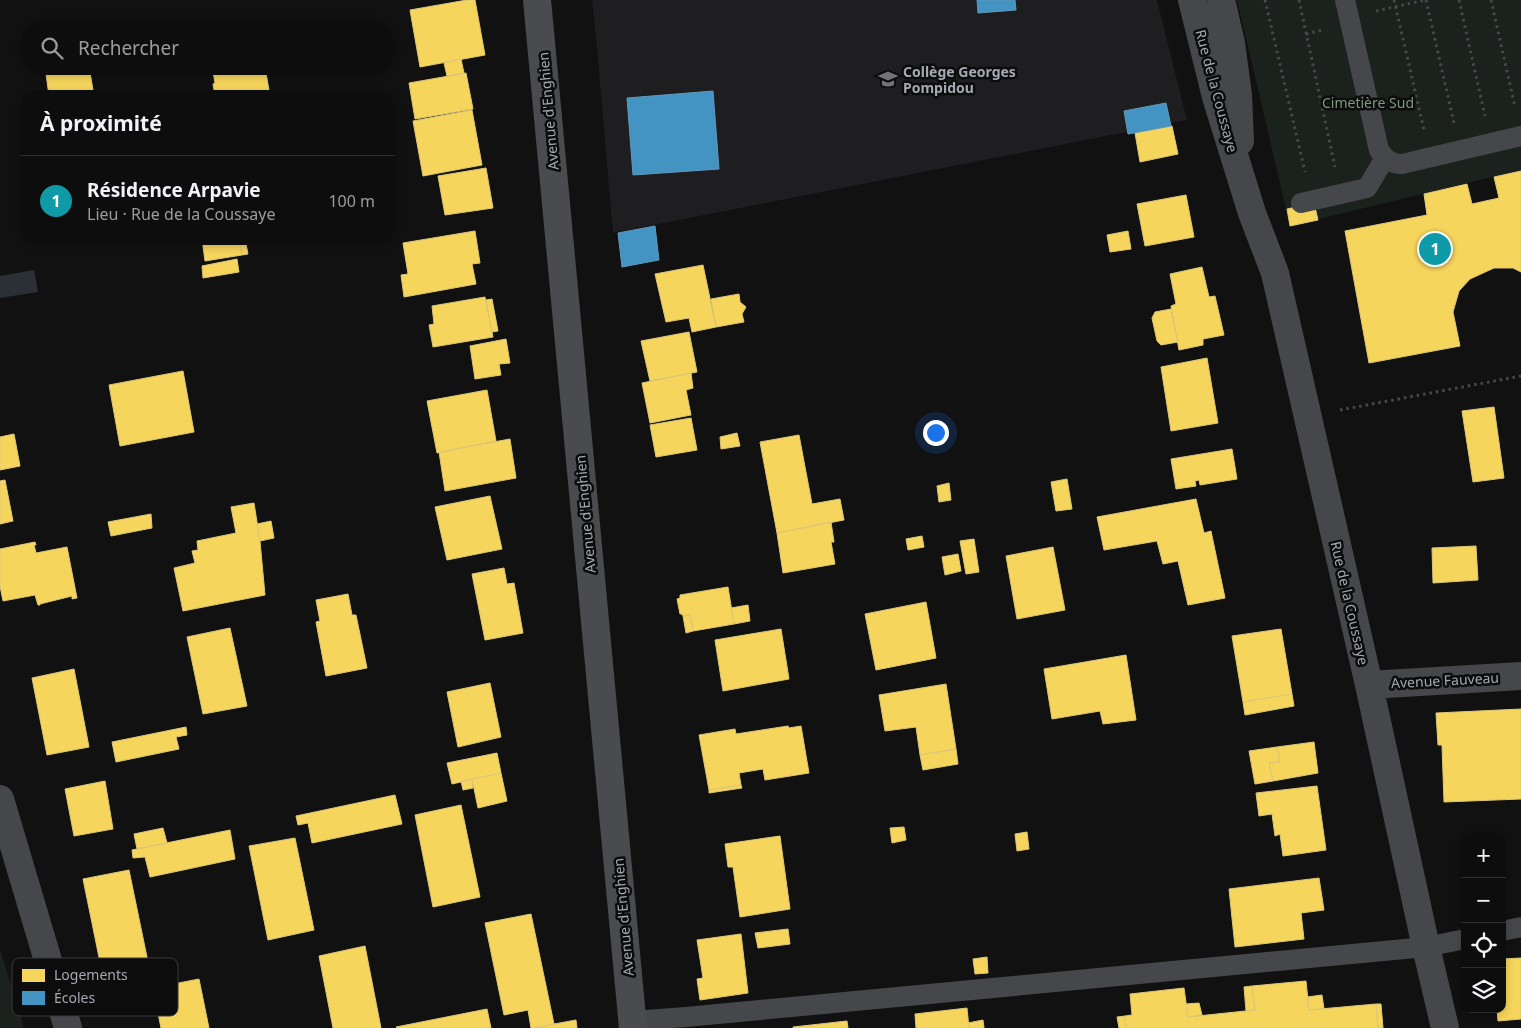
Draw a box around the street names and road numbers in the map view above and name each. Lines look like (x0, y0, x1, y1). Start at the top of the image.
street label: Rue de la Coussaye (1191, 27, 1243, 155)
street label: Avenue d'Enghien (533, 51, 563, 171)
street label: Avenue d'Enghien (570, 454, 600, 574)
street label: Rue de la Coussaye (1327, 539, 1373, 667)
street label: Avenue Fauveau (1391, 668, 1499, 692)
street label: Avenue d'Enghien (608, 857, 638, 977)

